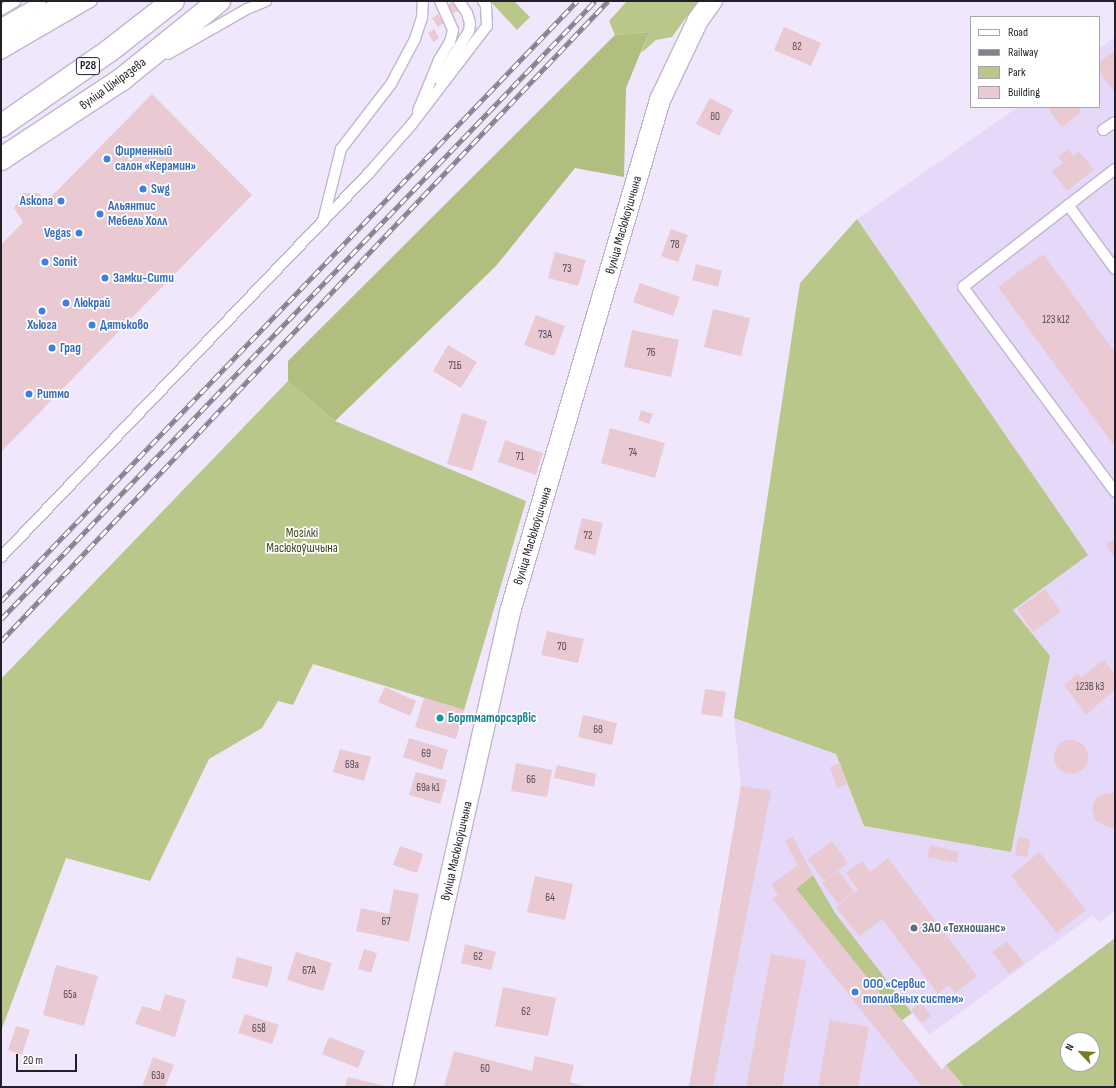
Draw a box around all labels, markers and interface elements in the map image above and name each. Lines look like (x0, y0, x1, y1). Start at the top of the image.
legend (970, 16, 1100, 108)
text: Road (1008, 25, 1028, 40)
house number: 82 (792, 40, 802, 54)
text: Railway (1008, 45, 1038, 60)
street label: вуліца Ціміразева (77, 55, 149, 113)
road number: Р28 (75, 56, 101, 76)
text: Park (1008, 65, 1026, 80)
text: Building (1008, 85, 1040, 100)
house number: 80 (710, 110, 720, 124)
place label: Фирменный салон «Керамин» (115, 144, 196, 175)
marker: Фирменный салон «Керамин» (102, 154, 112, 164)
street label: вуліца Масюкоўшчына (603, 174, 645, 276)
place label: Swg (151, 181, 170, 197)
marker: Swg (138, 184, 148, 194)
place label: Askona (20, 193, 53, 209)
marker: Askona (56, 196, 66, 206)
place label: Альянтис Мебель Холл (108, 199, 167, 230)
marker: Альянтис Мебель Холл (95, 209, 105, 219)
place label: Vegas (44, 225, 71, 241)
marker: Vegas (74, 228, 84, 238)
house number: 78 (670, 238, 680, 252)
place label: Sonit (53, 254, 77, 270)
marker: Sonit (40, 257, 50, 267)
house number: 73 (562, 262, 572, 276)
place label: Замки-Сити (113, 270, 174, 286)
marker: Замки-Сити (100, 273, 110, 283)
place label: Люкрай (74, 295, 110, 311)
marker: Люкрай (61, 298, 71, 308)
marker: Хьюга (37, 306, 47, 316)
house number: 123 к12 (1042, 313, 1070, 327)
place label: Хьюга (27, 317, 57, 333)
place label: Дятьково (100, 317, 149, 333)
marker: Дятьково (87, 320, 97, 330)
house number: 73А (538, 328, 552, 342)
place label: Град (60, 340, 81, 356)
marker: Град (47, 343, 57, 353)
house number: 76 (646, 346, 656, 360)
house number: 71Б (448, 359, 462, 373)
place label: Ритмо (37, 386, 70, 402)
marker: Ритмо (24, 389, 34, 399)
house number: 74 (629, 446, 637, 460)
house number: 71 (516, 450, 524, 464)
street label: вуліца Масюкоўшчына (511, 485, 555, 587)
park label: Могілкі Масюкоўшчына (266, 526, 338, 557)
house number: 72 (584, 529, 592, 543)
house number: 70 (557, 640, 567, 654)
house number: 123В к3 (1076, 680, 1104, 694)
place label: Бортматорсэрвіс (448, 710, 536, 726)
marker: Бортматорсэрвіс (435, 713, 445, 723)
house number: 68 (593, 723, 603, 737)
house number: 69 (421, 747, 431, 761)
house number: 69а (345, 758, 359, 772)
house number: 66 (526, 773, 536, 787)
house number: 69а к1 (416, 781, 440, 795)
street label: вуліца Масюкоўшчына (438, 800, 476, 902)
house number: 64 (545, 891, 555, 905)
house number: 67 (381, 915, 391, 929)
place label: ЗАО «Техношанс» (922, 920, 1006, 936)
marker: ЗАО «Техношанс» (909, 923, 919, 933)
house number: 62 (473, 950, 483, 964)
house number: 67А (302, 964, 316, 978)
place label: ООО «Сервис топливных систем» (863, 977, 964, 1008)
marker: ООО «Сервис топливных систем» (850, 987, 860, 997)
house number: 65а (63, 988, 77, 1002)
house number: 62 (521, 1005, 531, 1019)
house number: 65в (252, 1022, 266, 1036)
north arrow (1060, 1032, 1100, 1072)
text: N (1062, 1042, 1077, 1053)
scale bar (18, 1046, 79, 1072)
text: 20 m (23, 1053, 43, 1068)
house number: 60 (480, 1062, 490, 1076)
house number: 63а (151, 1069, 165, 1083)

